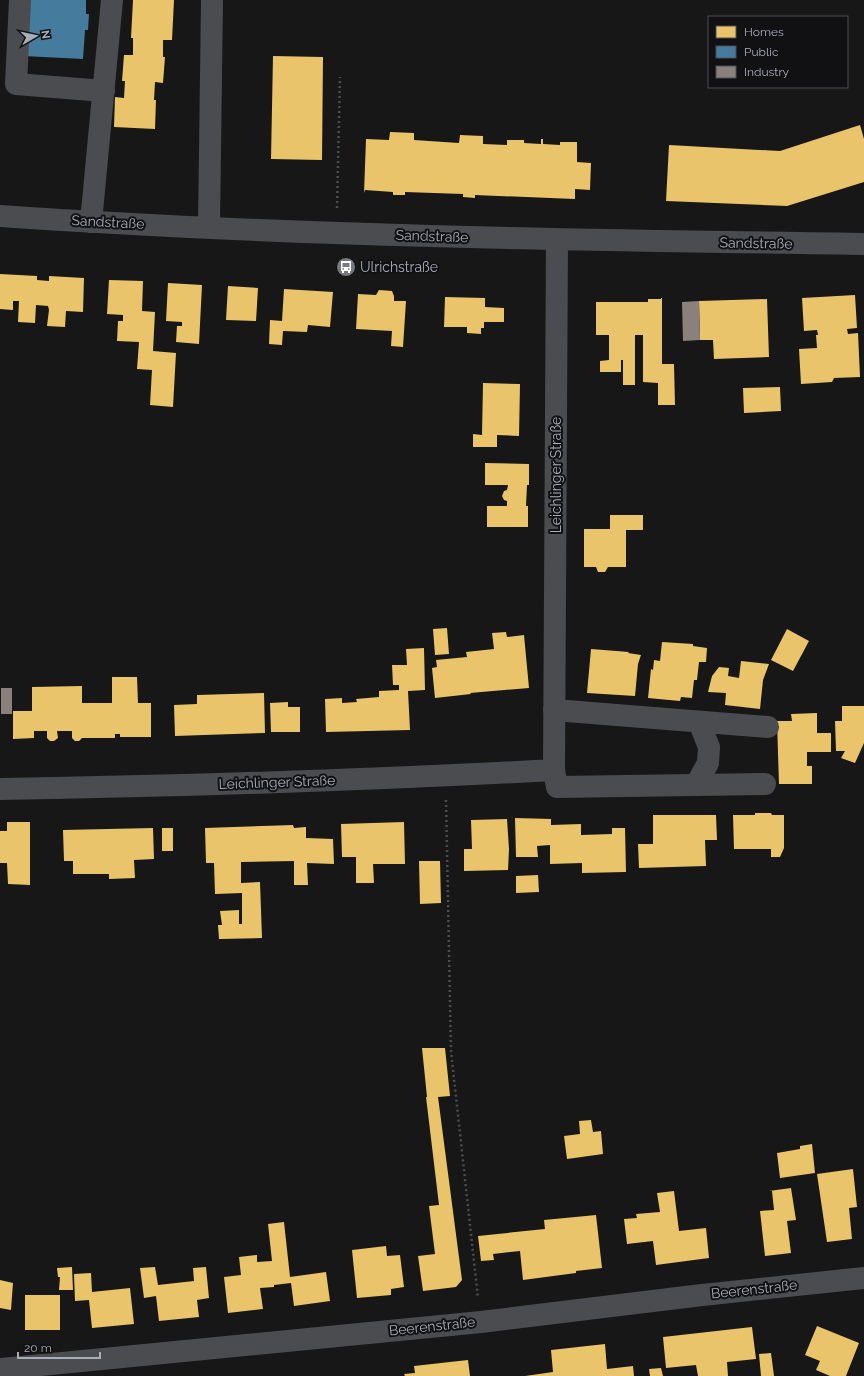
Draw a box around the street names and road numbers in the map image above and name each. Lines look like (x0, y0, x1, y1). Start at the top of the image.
street label: Sandstraße (71, 212, 145, 232)
street label: Sandstraße (395, 227, 469, 245)
street label: Sandstraße (719, 234, 793, 252)
street label: Leichlinger Straße (548, 417, 564, 533)
street label: Leichlinger Straße (218, 772, 336, 792)
street label: Beerenstraße (710, 1277, 798, 1301)
street label: Beerenstraße (388, 1314, 476, 1338)

